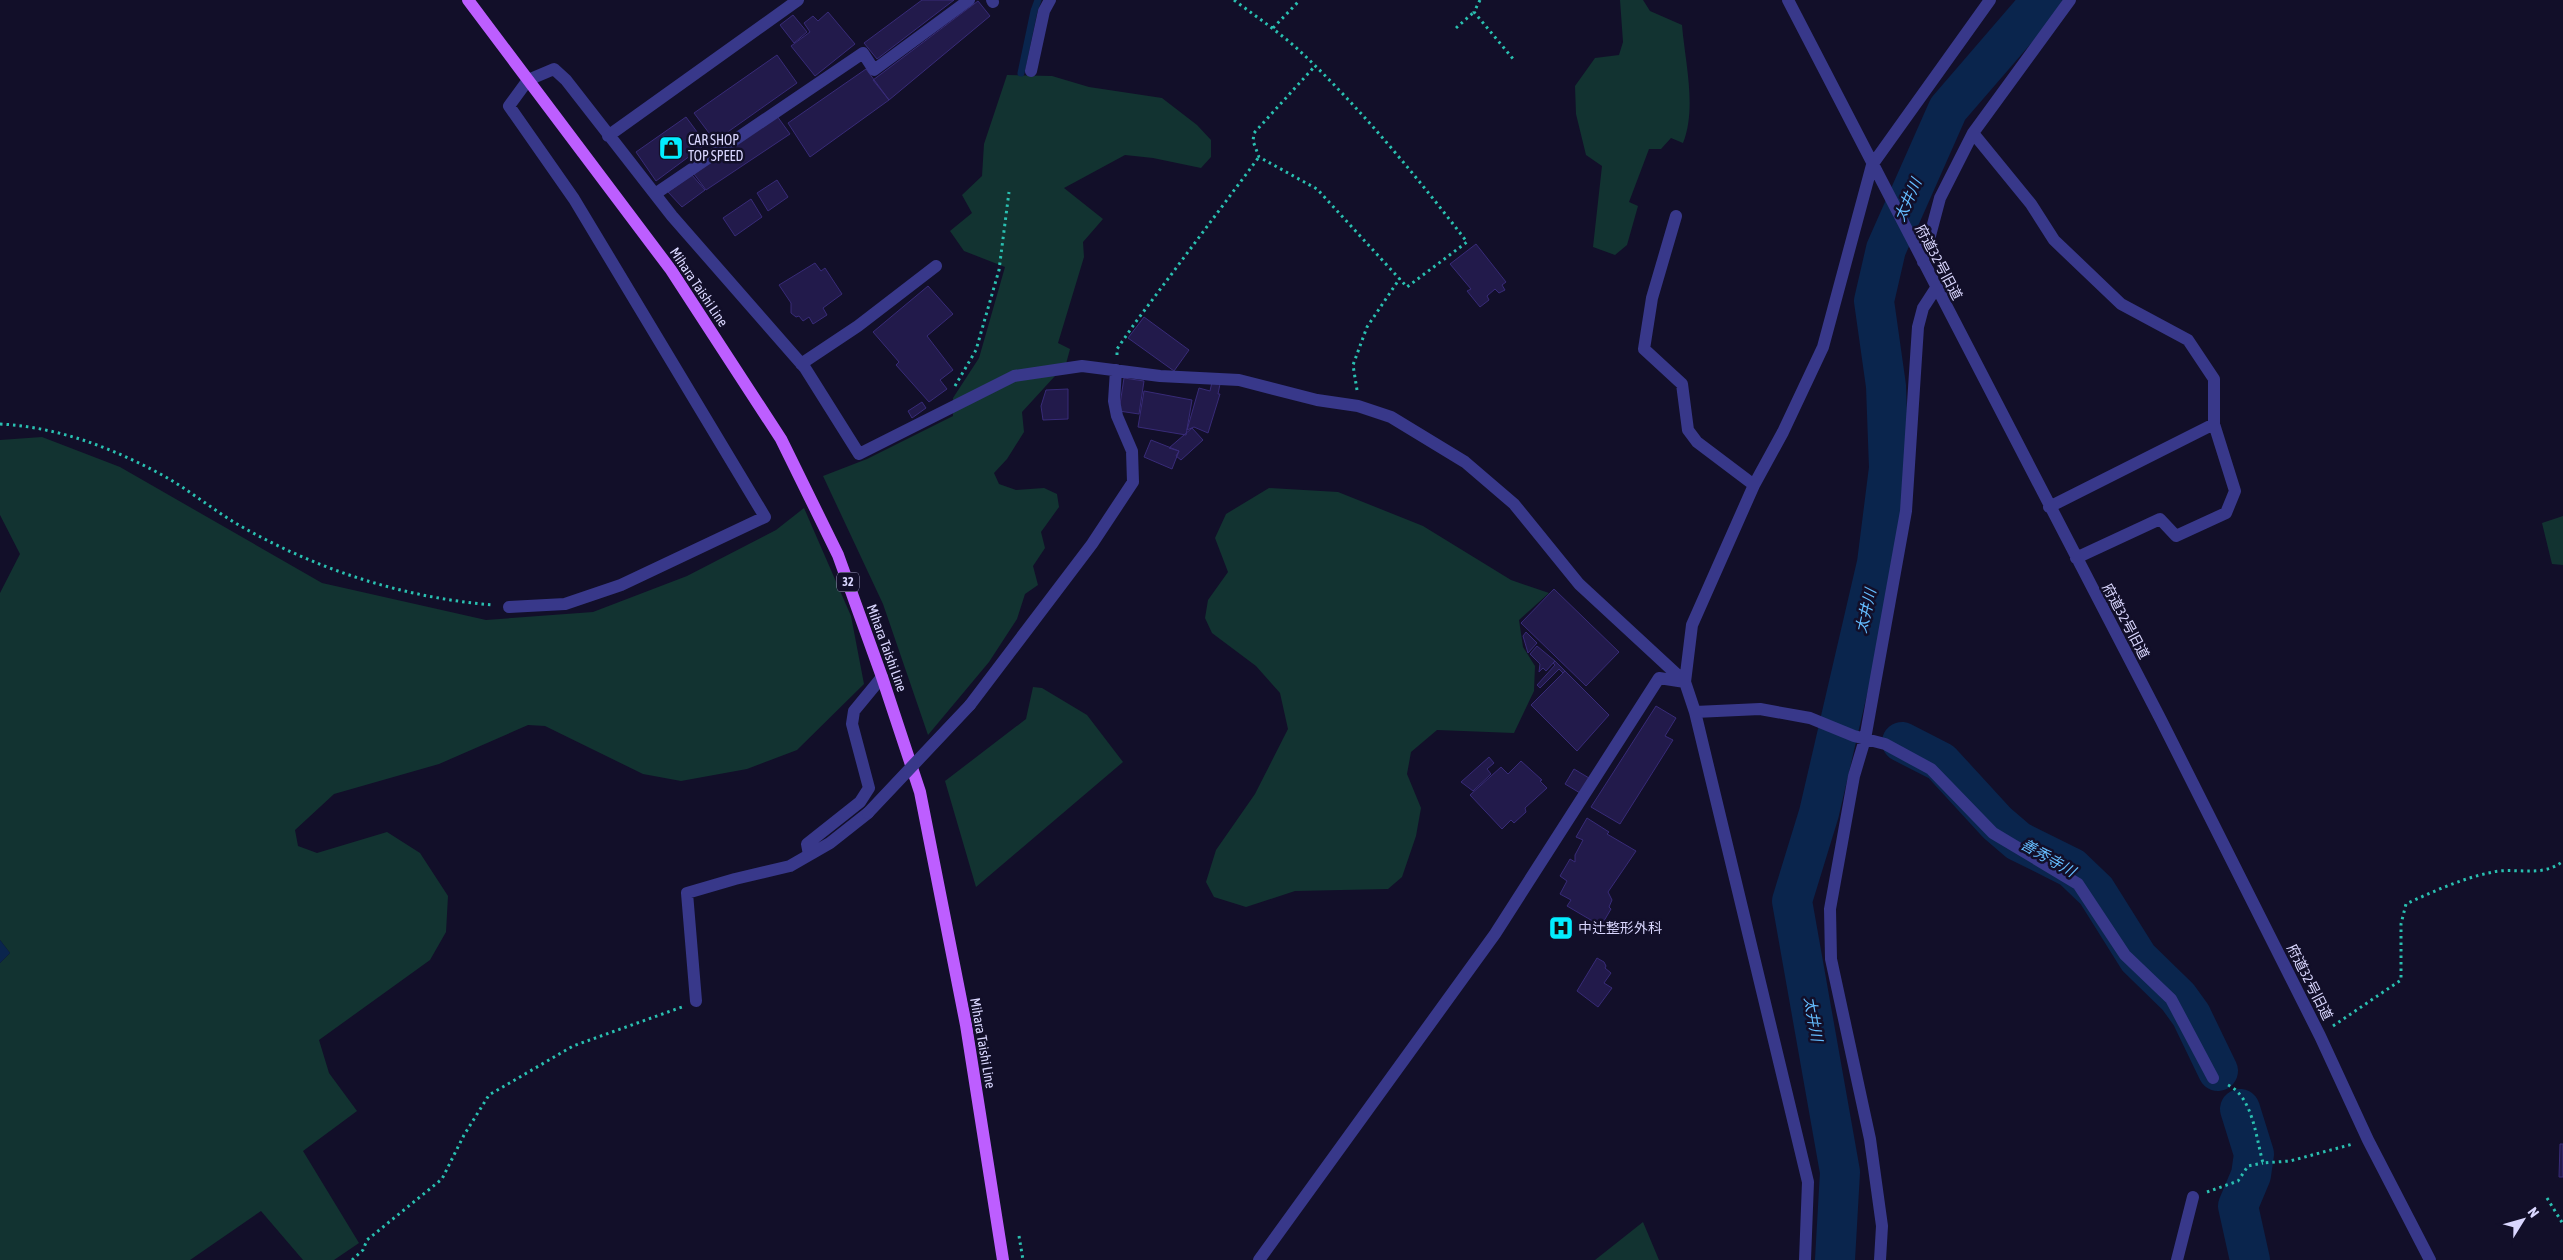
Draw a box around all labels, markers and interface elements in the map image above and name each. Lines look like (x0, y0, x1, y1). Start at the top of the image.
place label: CAR SHOP TOP SPEED (688, 132, 743, 164)
shop icon: CAR SHOP TOP SPEED (658, 135, 684, 161)
water label: 太井川 (1891, 174, 1925, 224)
street label: 府道32号旧道 (1912, 222, 1966, 302)
street label: Mihara Taishi Line (667, 245, 731, 329)
road number: 32 (837, 572, 859, 592)
street label: 府道32号旧道 (2099, 581, 2153, 661)
water label: 太井川 (1852, 585, 1879, 635)
street label: Mihara Taishi Line (864, 602, 910, 694)
water label: 善秀寺川 (2018, 835, 2080, 881)
hospital icon: 中辻整形外科 (1548, 915, 1574, 941)
place label: 中辻整形外科 (1578, 920, 1662, 936)
street label: 府道32号旧道 (2284, 941, 2336, 1023)
water label: 太井川 (1801, 995, 1826, 1045)
street label: Mihara Taishi Line (967, 996, 999, 1090)
north arrow (2498, 1195, 2548, 1245)
text: N (2525, 1204, 2542, 1220)

